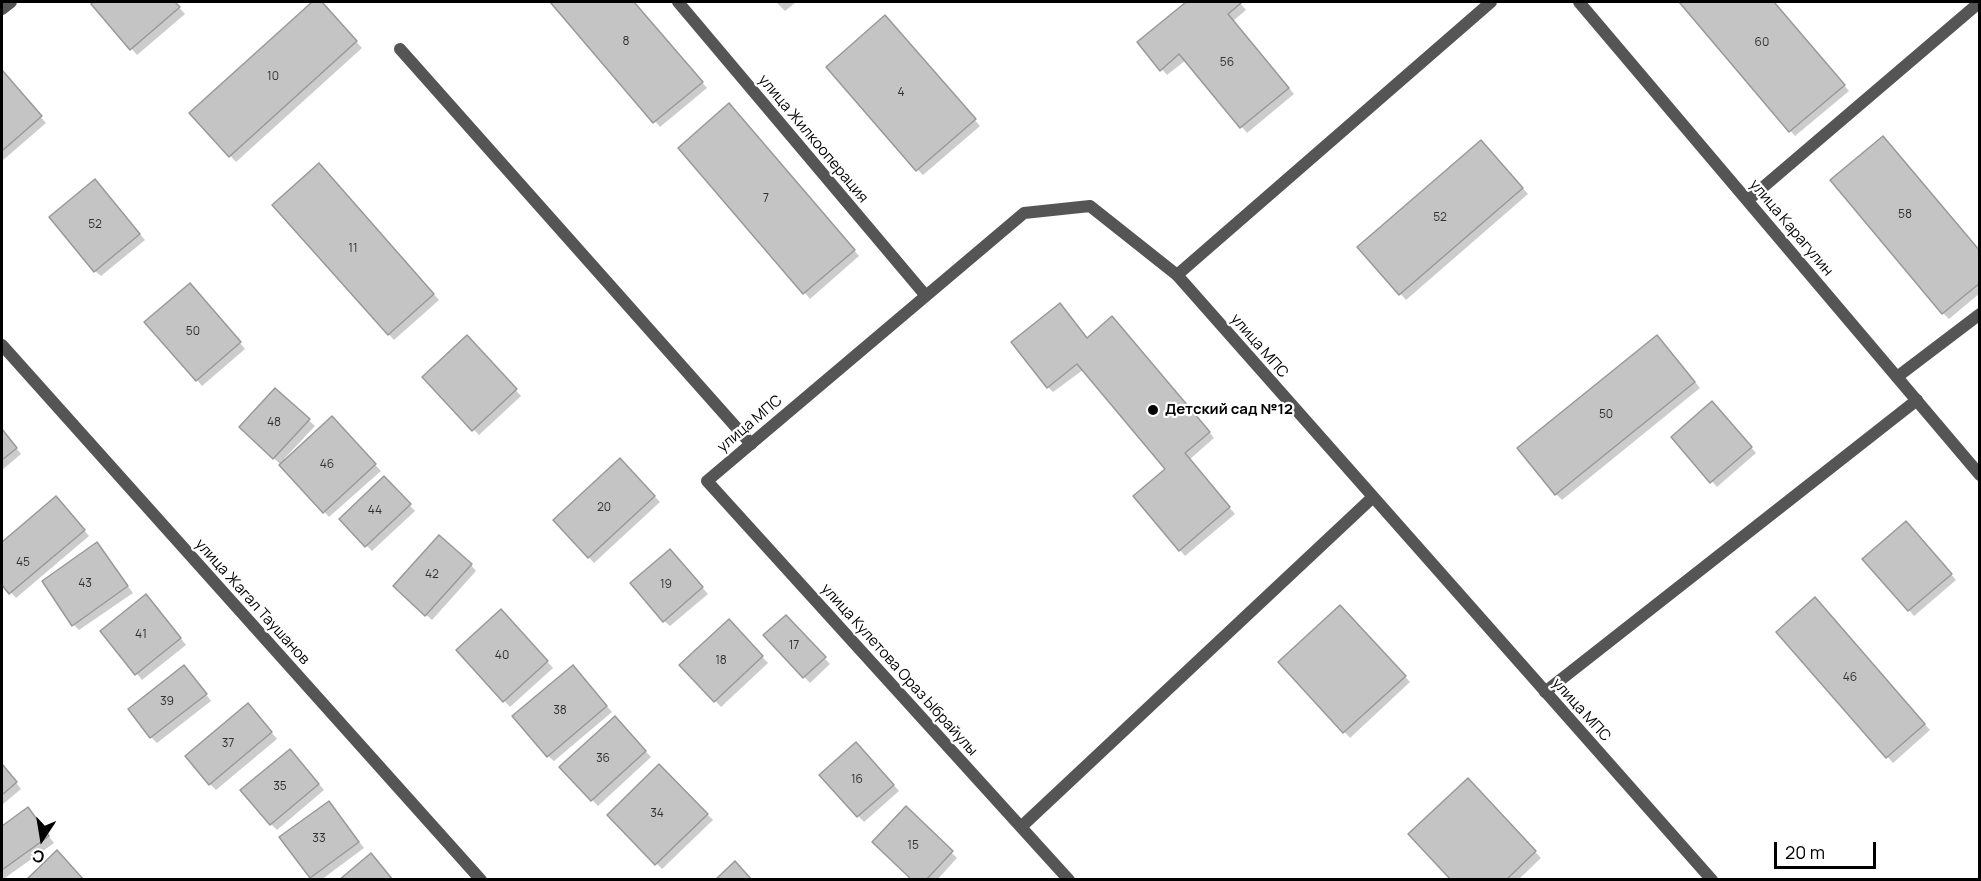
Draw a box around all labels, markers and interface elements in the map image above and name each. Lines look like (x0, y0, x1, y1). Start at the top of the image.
house number: 8 (623, 35, 629, 49)
house number: 60 (1755, 36, 1769, 50)
house number: 56 (1220, 56, 1234, 70)
house number: 10 (267, 70, 279, 84)
street label: улица Жилкооперация (754, 71, 872, 207)
house number: 4 (897, 86, 905, 100)
street label: улица Карагулин (1745, 176, 1837, 280)
house number: 7 (763, 192, 769, 206)
house number: 58 (1898, 208, 1912, 222)
house number: 52 (1433, 211, 1447, 225)
house number: 52 (88, 218, 102, 232)
house number: 11 (348, 242, 358, 256)
street label: улица МПС (1226, 310, 1292, 382)
house number: 50 (186, 325, 200, 339)
street label: улица МПС (714, 392, 786, 456)
place label: Детский сад №12 (1165, 401, 1293, 419)
marker: Детский сад №12 (1146, 403, 1160, 417)
house number: 50 (1599, 408, 1613, 422)
house number: 48 (267, 416, 281, 430)
house number: 46 (320, 458, 334, 472)
house number: 20 (597, 501, 611, 515)
house number: 44 (368, 504, 382, 518)
street label: улица Жагал Таушанов (191, 535, 313, 669)
house number: 45 (16, 556, 30, 570)
house number: 42 (425, 568, 439, 582)
house number: 43 (78, 577, 92, 591)
house number: 19 (660, 578, 672, 592)
street label: улица Кулетова Ораз Ыбрайулы (817, 580, 981, 760)
house number: 41 (135, 628, 147, 642)
house number: 17 (789, 639, 799, 653)
house number: 40 (495, 649, 509, 663)
house number: 18 (715, 654, 727, 668)
house number: 46 (1843, 671, 1857, 685)
street label: улица МПС (1548, 675, 1614, 745)
house number: 39 (160, 695, 174, 709)
house number: 38 (553, 704, 567, 718)
house number: 37 (222, 737, 234, 751)
house number: 36 (596, 752, 610, 766)
house number: 16 (851, 773, 863, 787)
house number: 35 (273, 780, 287, 794)
house number: 34 (650, 807, 664, 821)
north arrow (12, 809, 72, 869)
scale bar (1777, 830, 1879, 868)
house number: 33 (312, 832, 326, 846)
house number: 15 (907, 839, 919, 853)
text: 20 m (1785, 840, 1825, 864)
text: С (30, 845, 46, 869)

